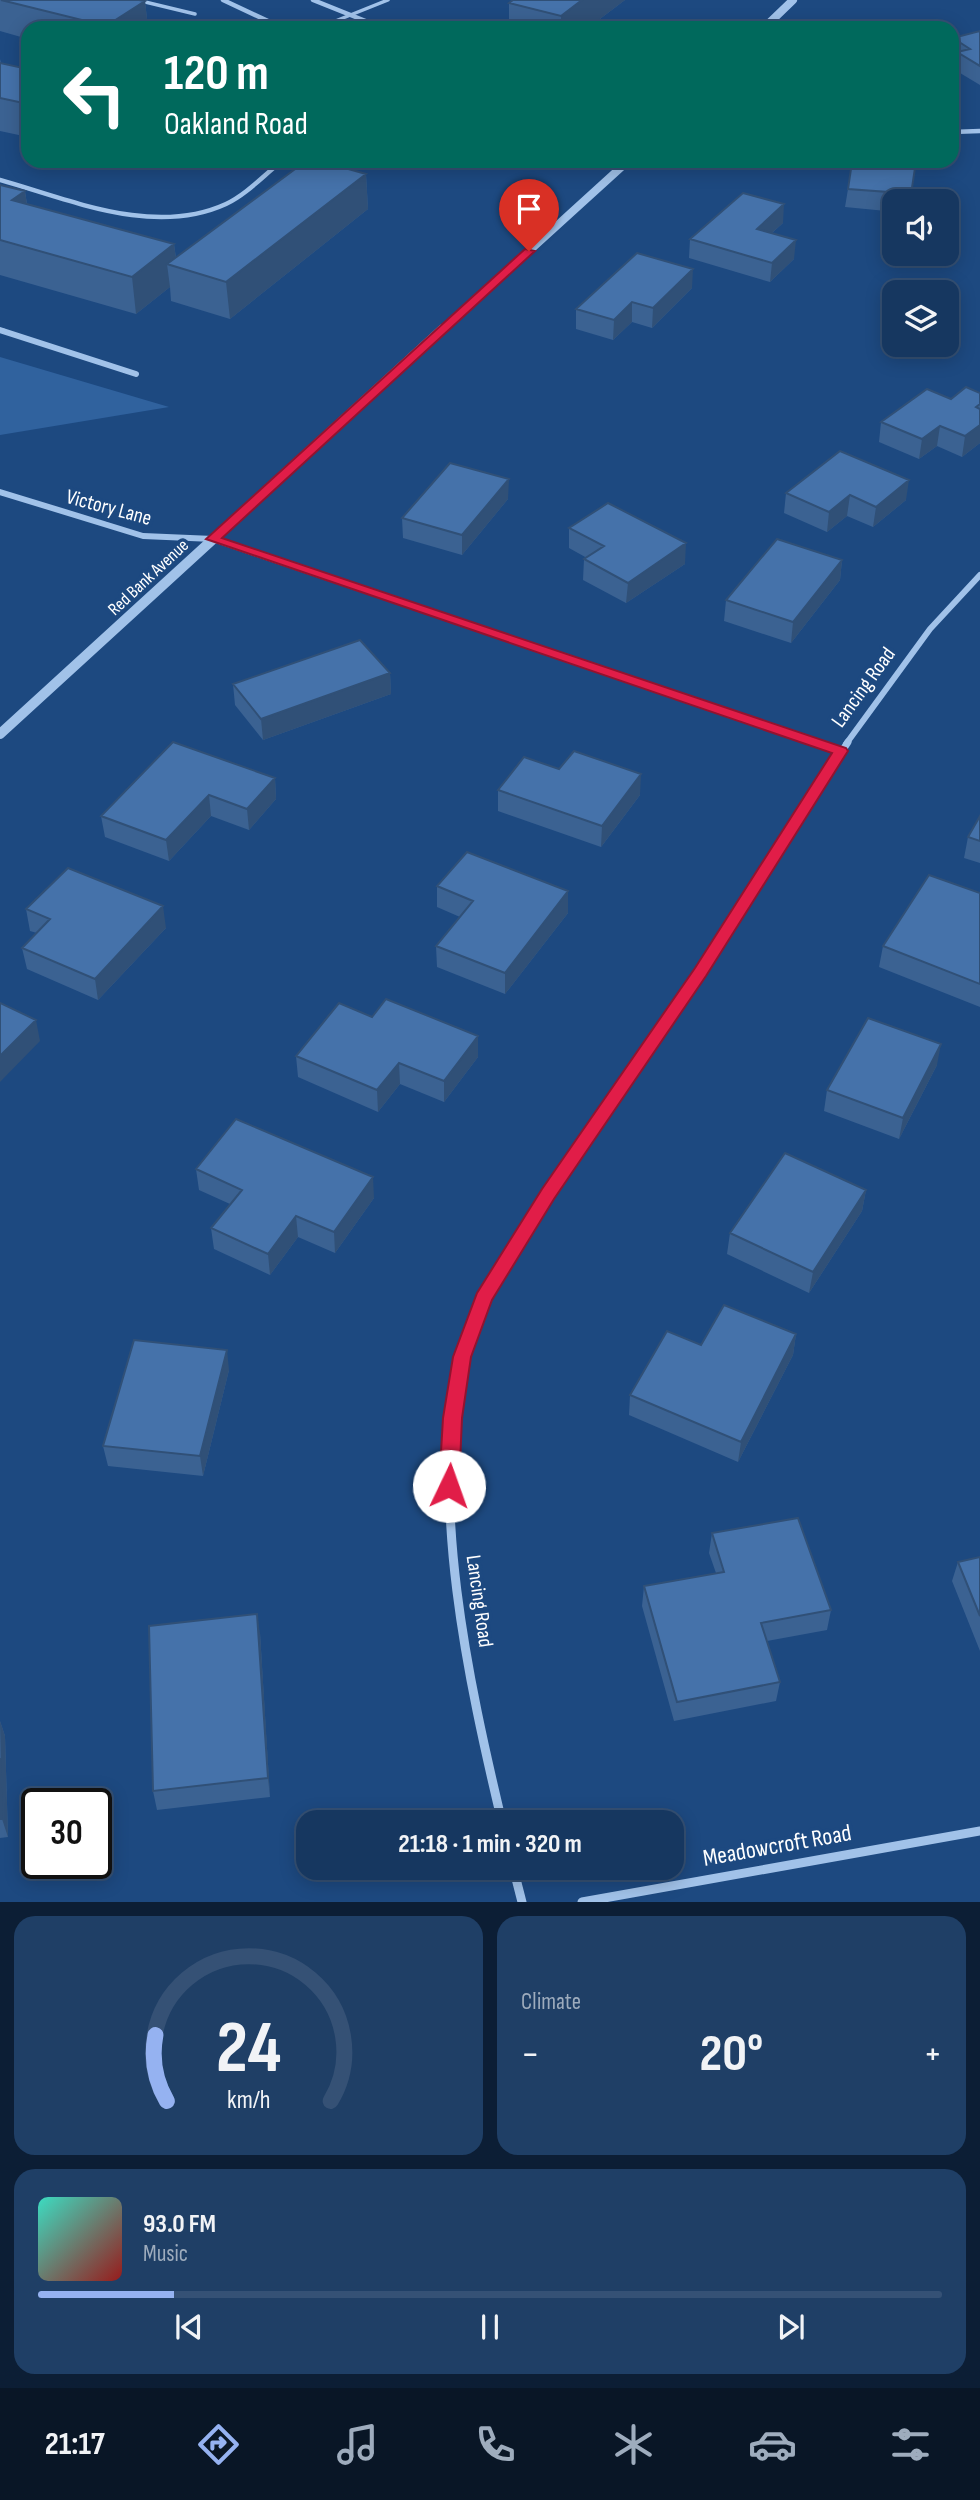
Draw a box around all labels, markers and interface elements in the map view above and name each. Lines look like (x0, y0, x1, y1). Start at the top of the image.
text: 120 m (164, 45, 269, 104)
icon: left (49, 49, 140, 140)
text: Oakland Road (164, 105, 308, 144)
pin (499, 179, 559, 251)
map controls (882, 189, 959, 357)
button: sound (882, 189, 959, 266)
icon: arrive (510, 190, 548, 228)
button: layers (882, 280, 959, 357)
street label: Victory Lane (63, 484, 154, 531)
street label: Red Bank Avenue (104, 535, 193, 620)
street label: Lancing Road (826, 642, 901, 732)
position arrow (412, 1449, 486, 1523)
street label: Lancing Road (461, 1553, 498, 1649)
speed limit sign: 30 (21, 1788, 112, 1879)
street label: Meadowcroft Road (701, 1818, 854, 1873)
text: 21:18 · 1 min · 320 m (398, 1829, 582, 1860)
text: Climate (521, 1988, 581, 2016)
text: 24 (216, 2006, 281, 2094)
text: 20° (700, 2023, 763, 2086)
text: − (521, 2032, 540, 2077)
text: + (923, 2032, 942, 2077)
text: km/h (227, 2085, 270, 2116)
text: 93.0 FM (143, 2209, 216, 2240)
text: Music (143, 2240, 188, 2268)
icon: previous (170, 2308, 208, 2346)
icon: pause (471, 2308, 509, 2346)
icon: next (772, 2308, 810, 2346)
icon: directions (194, 2420, 243, 2469)
icon: music (333, 2420, 382, 2469)
icon: phone (471, 2420, 520, 2469)
icon: climate (609, 2420, 658, 2469)
icon: car (748, 2420, 797, 2469)
icon: filters (886, 2420, 935, 2469)
text: 21:17 (45, 2425, 105, 2464)

